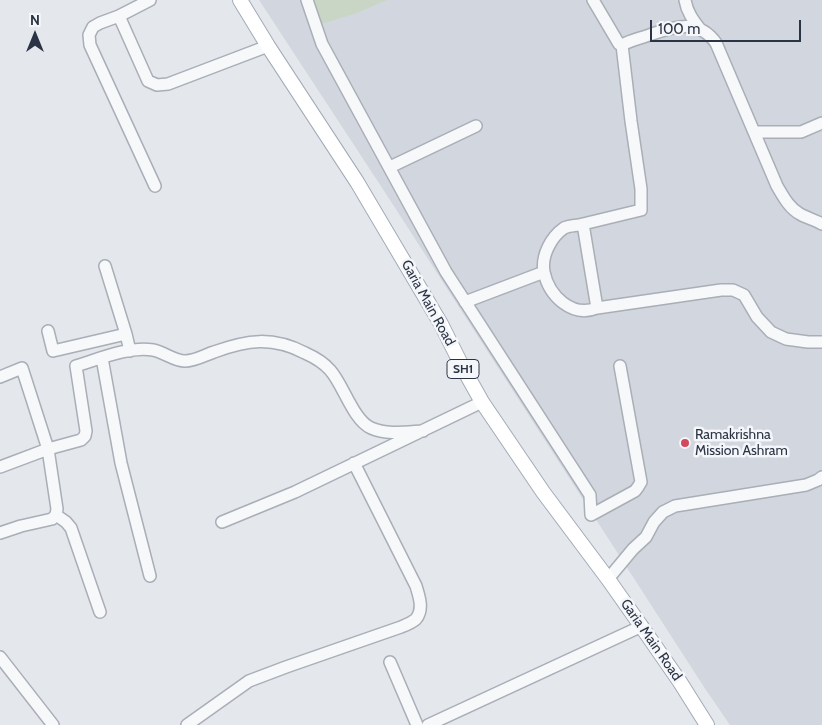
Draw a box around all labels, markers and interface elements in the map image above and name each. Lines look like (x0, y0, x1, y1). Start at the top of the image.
north arrow (10, 10, 60, 60)
scale bar (652, 10, 803, 42)
text: N (30, 11, 40, 29)
text: 100 m (658, 20, 700, 38)
street label: Garia Main Road (397, 257, 459, 349)
road number: SH1 (447, 359, 479, 378)
place label: Ramakrishna Mission Ashram (695, 427, 788, 460)
marker: Ramakrishna Mission Ashram (679, 437, 691, 449)
street label: Garia Main Road (617, 596, 685, 684)

